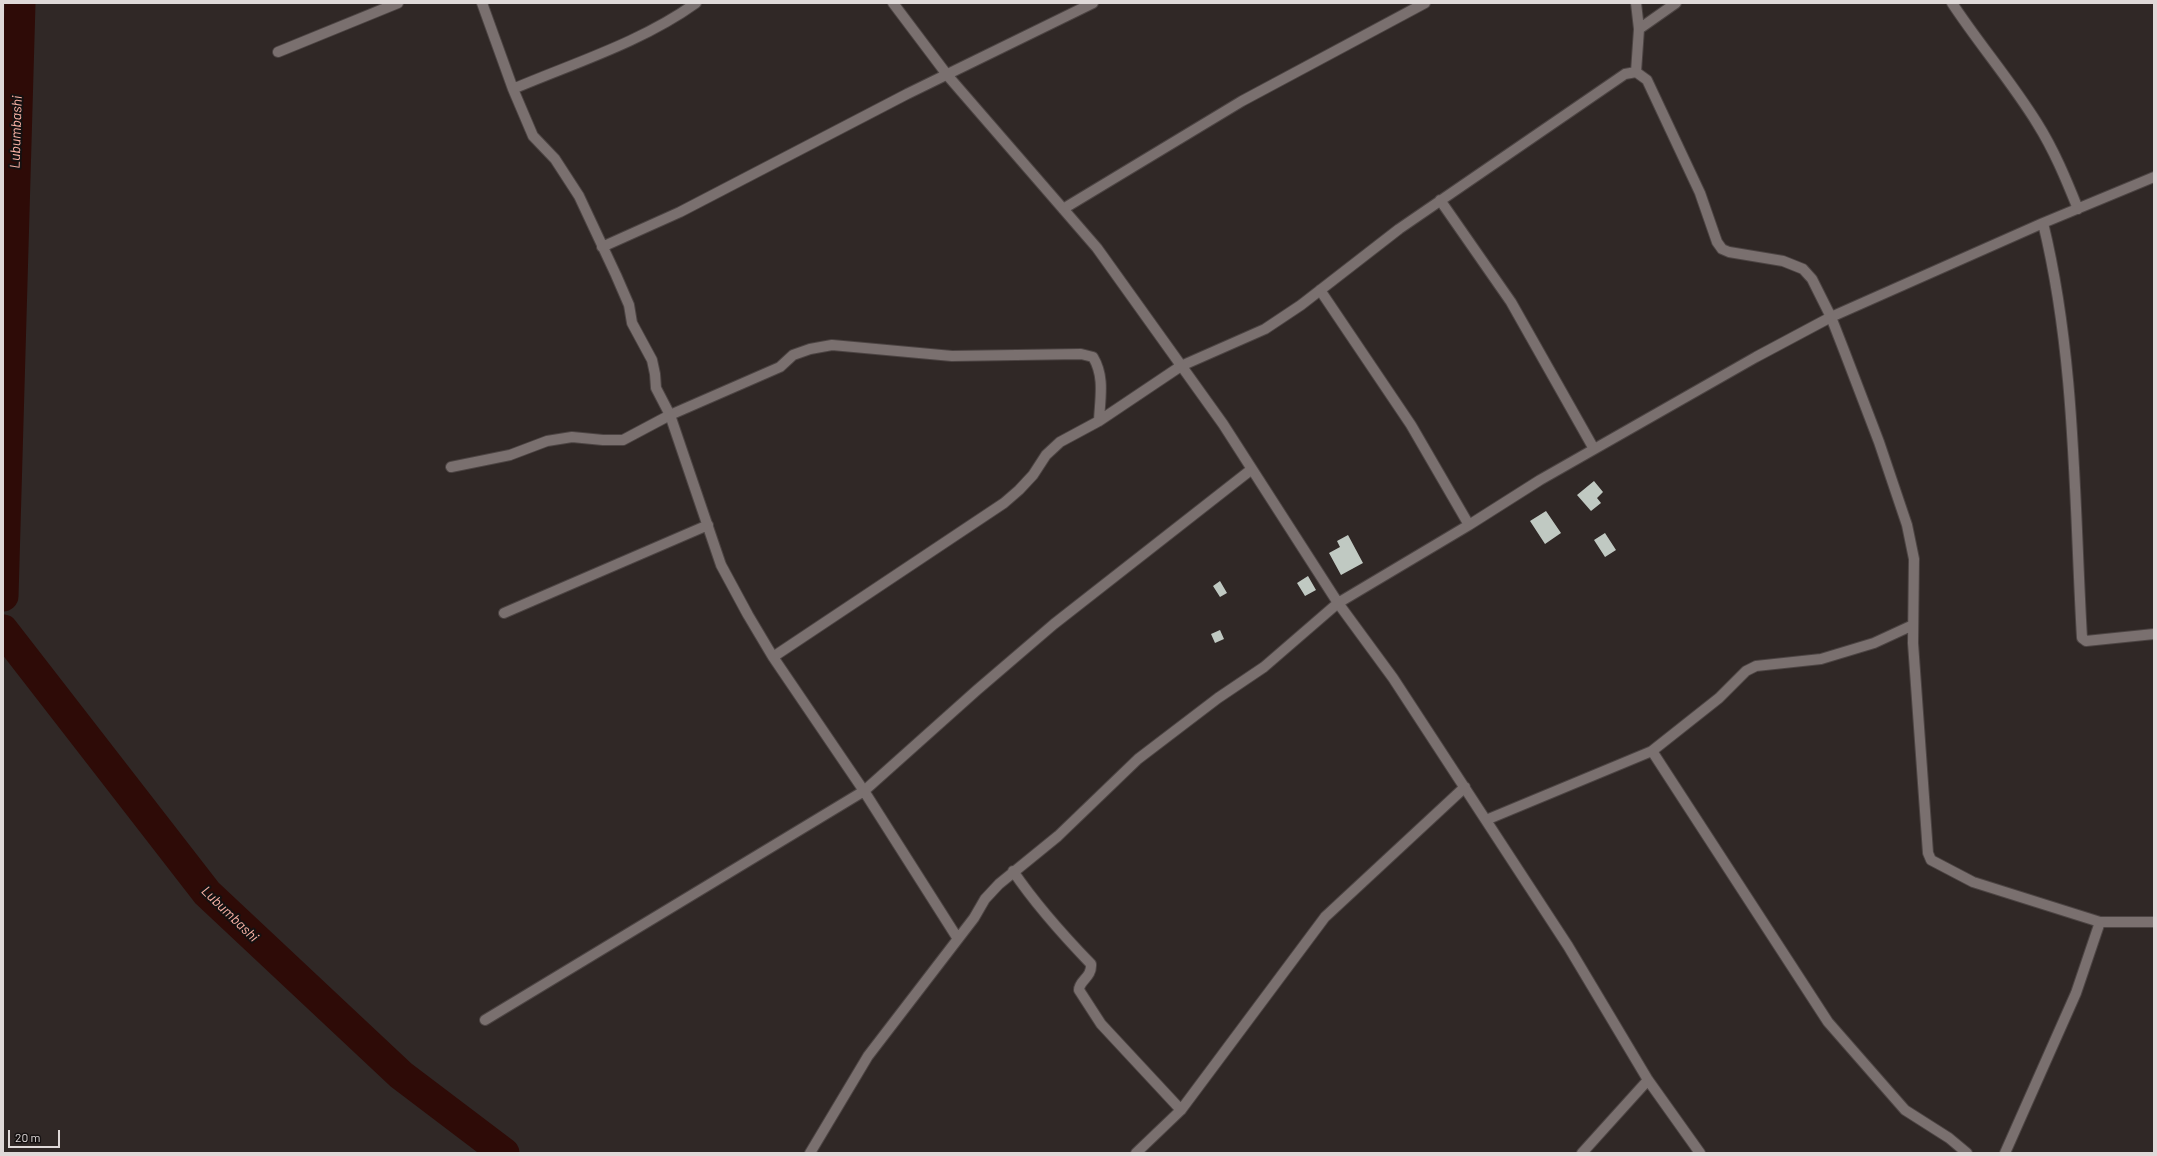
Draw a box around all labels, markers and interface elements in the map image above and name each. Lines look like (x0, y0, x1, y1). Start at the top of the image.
water label: Lubumbashi (6, 95, 26, 169)
water label: Lubumbashi (198, 883, 262, 945)
scale bar (10, 1122, 62, 1148)
text: 20 m (15, 1130, 41, 1144)

